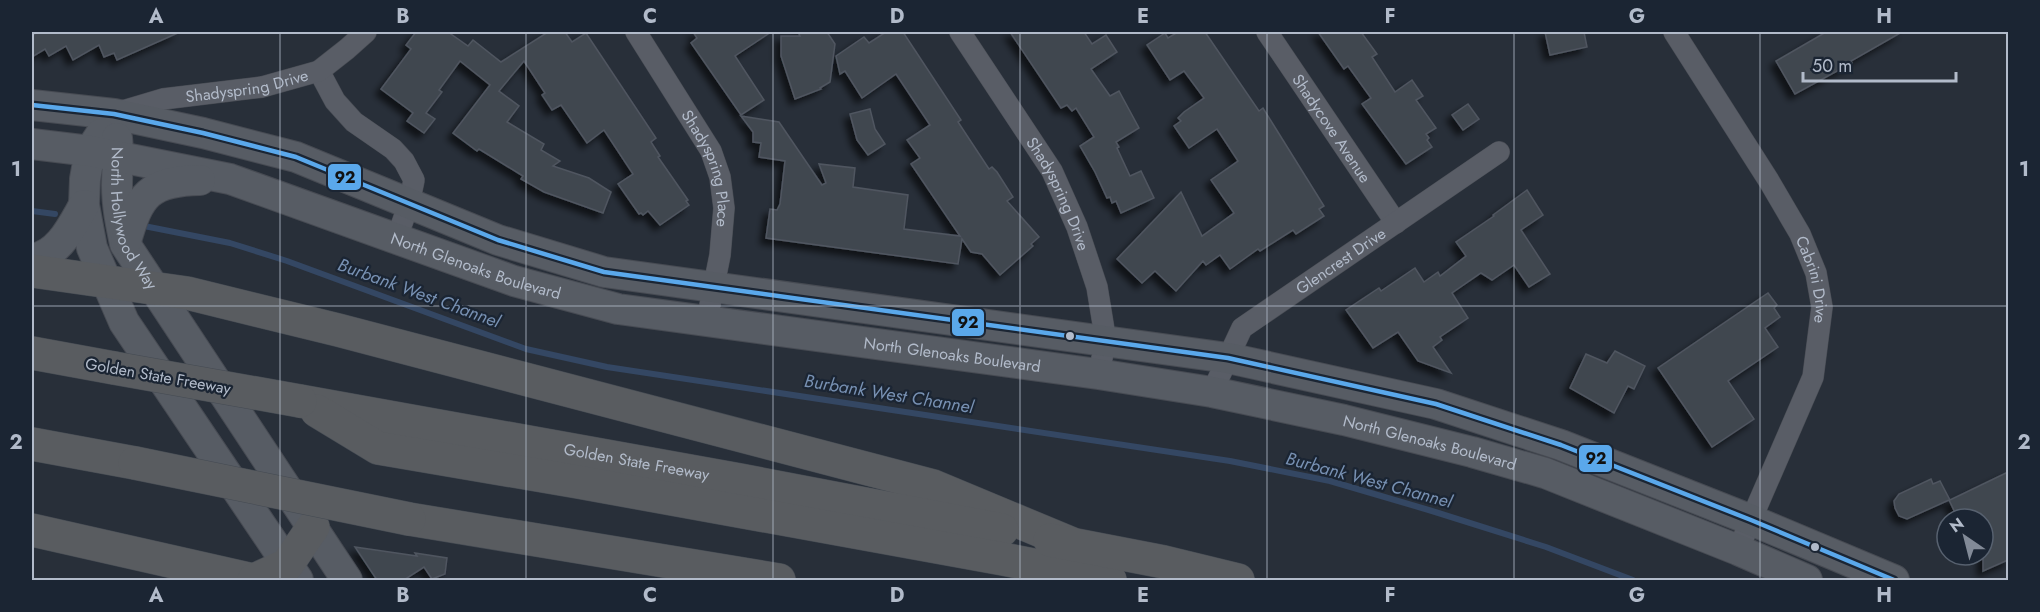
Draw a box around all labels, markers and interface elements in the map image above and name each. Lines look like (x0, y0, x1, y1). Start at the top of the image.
text: A (148, 2, 164, 31)
text: B (396, 2, 410, 31)
text: C (643, 2, 657, 31)
text: D (890, 2, 904, 31)
text: E (1137, 2, 1149, 31)
text: F (1384, 2, 1396, 31)
text: G (1629, 2, 1645, 31)
text: H (1876, 2, 1892, 31)
scale bar (1803, 45, 1956, 83)
text: 50 m (1812, 53, 1852, 79)
street label: Shadyspring Drive (184, 63, 311, 108)
street label: Shadycove Avenue (1287, 69, 1377, 187)
street label: Shadyspring Place (676, 105, 736, 228)
street label: Shadyspring Drive (1021, 132, 1096, 254)
street label: North Hollywood Way (105, 147, 164, 295)
text: 1 (11, 155, 21, 184)
text: 1 (2019, 155, 2029, 184)
line badge: 92 (327, 163, 362, 191)
text: 92 (334, 166, 356, 189)
street label: Glencrest Drive (1291, 222, 1390, 300)
street label: North Glenoaks Boulevard (388, 226, 564, 305)
street label: Cabrini Drive (1790, 232, 1834, 325)
water label: Burbank West Channel (334, 252, 505, 335)
line badge: 92 (951, 308, 985, 337)
text: 92 (957, 311, 979, 334)
unlabelled marker (1064, 330, 1076, 342)
street label: North Glenoaks Boulevard (862, 331, 1042, 378)
street label: Golden State Freeway (83, 352, 233, 400)
water label: Burbank West Channel (803, 368, 976, 420)
street label: North Glenoaks Boulevard (1341, 409, 1519, 476)
text: 2 (9, 428, 23, 457)
text: 2 (2017, 428, 2031, 457)
street label: Golden State Freeway (562, 437, 712, 486)
line badge: 92 (1578, 444, 1613, 473)
water label: Burbank West Channel (1283, 445, 1456, 515)
text: 92 (1585, 447, 1607, 470)
north arrow (1935, 507, 1995, 567)
text: N (1945, 512, 1968, 538)
unlabelled marker (1809, 541, 1821, 553)
text: A (148, 581, 164, 610)
text: B (396, 581, 410, 610)
text: C (643, 581, 657, 610)
text: D (890, 581, 904, 610)
text: E (1137, 581, 1149, 610)
text: F (1384, 581, 1396, 610)
text: G (1629, 581, 1645, 610)
text: H (1876, 581, 1892, 610)

